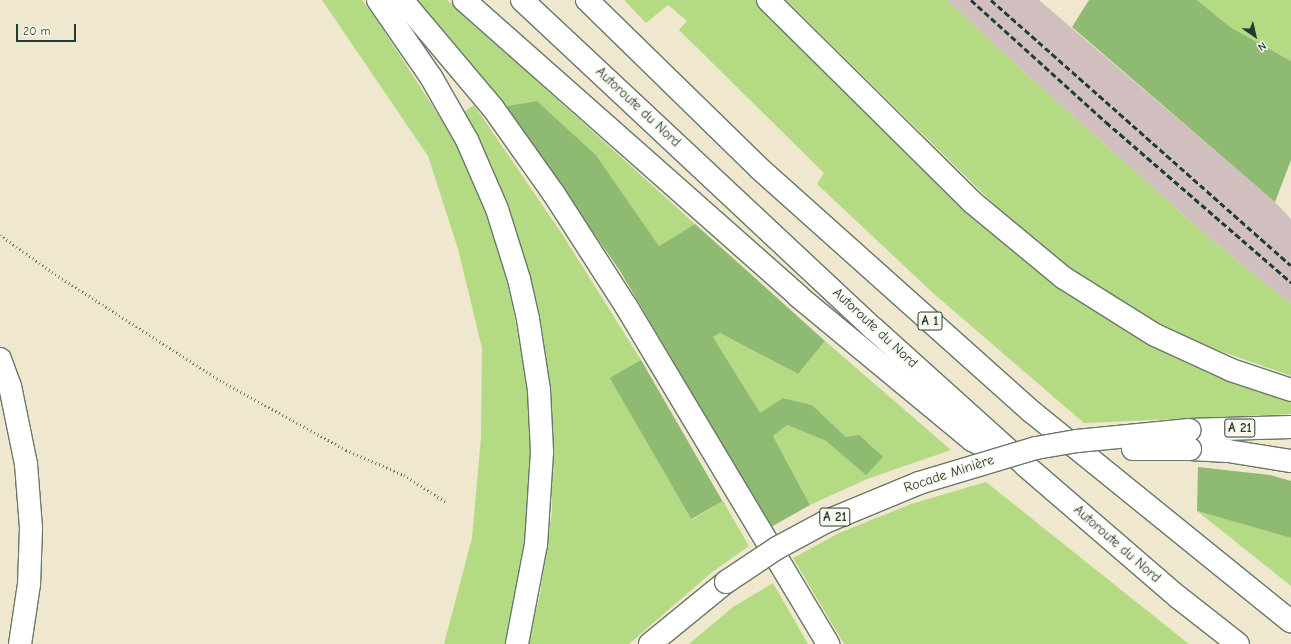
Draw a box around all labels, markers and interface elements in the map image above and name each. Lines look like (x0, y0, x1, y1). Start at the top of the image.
scale bar (18, 16, 78, 42)
north arrow (1235, 16, 1275, 56)
text: 20 m (23, 24, 51, 38)
text: N (1255, 39, 1269, 54)
street label: Autoroute du Nord (592, 63, 684, 151)
street label: Autoroute du Nord (829, 284, 921, 372)
road number: A 1 (917, 310, 943, 332)
road number: A 21 (1224, 417, 1256, 439)
street label: Rocade Minière (902, 452, 996, 496)
street label: Autoroute du Nord (1070, 502, 1164, 586)
road number: A 21 (819, 506, 851, 528)

